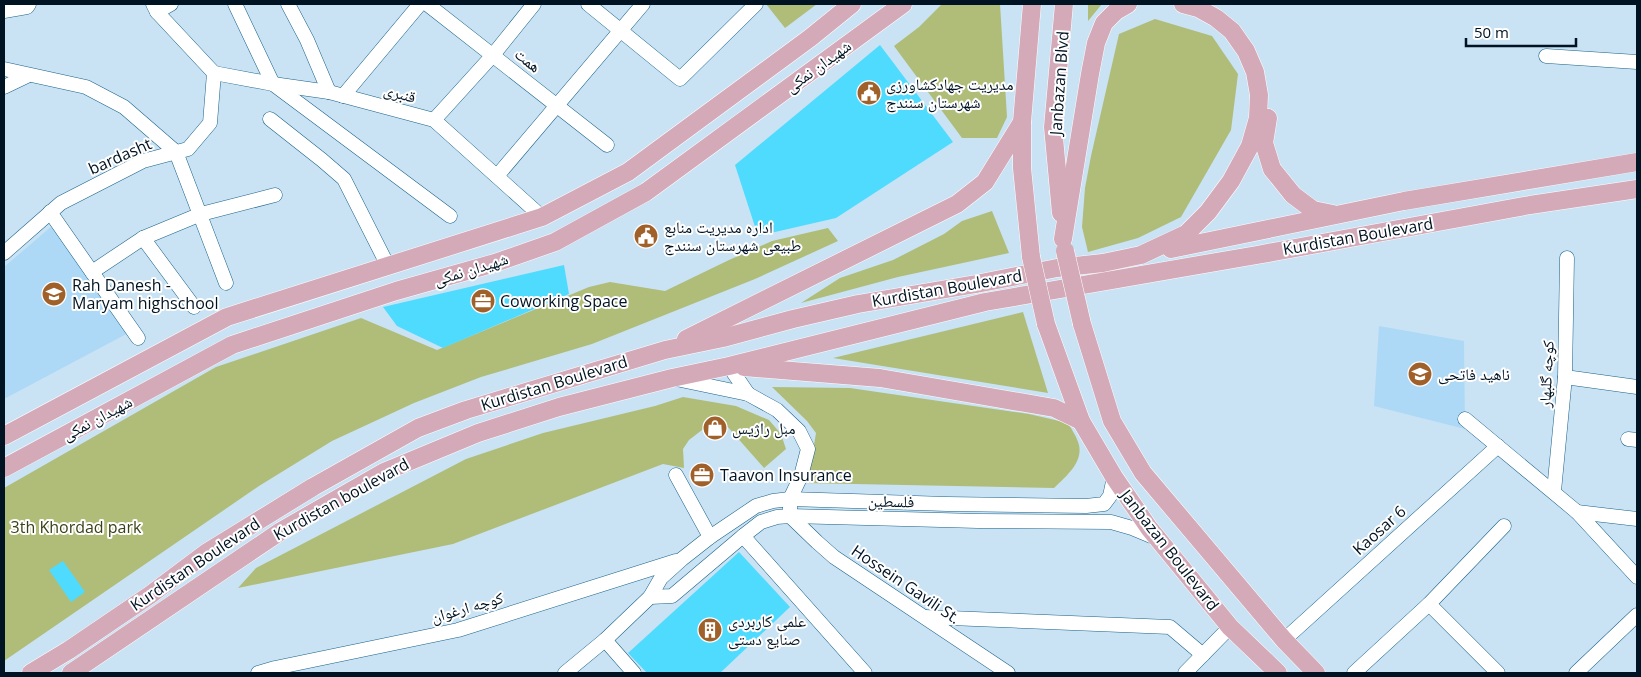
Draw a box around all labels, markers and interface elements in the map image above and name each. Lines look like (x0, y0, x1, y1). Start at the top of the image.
scale bar (1466, 15, 1576, 47)
text: 50 m (1474, 22, 1509, 42)
street label: Janbazan Blvd (1044, 30, 1074, 138)
street label: شهیدان نمکی (781, 35, 855, 97)
street label: همت (510, 43, 546, 77)
place label: مدیریت جهادکشاورزی شهرستان سنندج (886, 73, 1014, 113)
street label: قنبری (381, 78, 419, 108)
public building icon: مدیریت جهادکشاورزی شهرستان سنندج (856, 80, 882, 106)
street label: bardasht (85, 132, 155, 180)
street label: Kurdistan Boulevard (1281, 212, 1435, 260)
place label: اداره مدیریت منابع طبیعی شهرستان سنندج (664, 216, 801, 256)
public building icon: اداره مدیریت منابع طبیعی شهرستان سنندج (633, 223, 659, 249)
street label: شهیدان نمکی (431, 247, 511, 291)
street label: Kurdistan Boulevard (870, 264, 1024, 312)
place label: Rah Danesh - Maryam highschool (72, 274, 218, 314)
school or university icon: Rah Danesh - Maryam highschool (41, 281, 67, 307)
office icon: Coworking Space (470, 288, 496, 314)
place label: Coworking Space (500, 290, 627, 312)
street label: کوچه گلبهار (1533, 339, 1559, 409)
street label: Kurdistan Boulevard (478, 350, 630, 416)
school or university icon: ناهید فاتحی (1407, 361, 1433, 387)
place label: ناهید فاتحی (1438, 363, 1510, 385)
street label: شهیدان نمکی (58, 390, 136, 446)
shop icon: مبل راژیس (702, 415, 728, 441)
place label: مبل راژیس (732, 417, 796, 439)
street label: Kurdistan boulevard (269, 453, 413, 545)
office icon: Taavon Insurance (689, 462, 715, 488)
place label: Taavon Insurance (720, 464, 852, 486)
street label: Janbazan Boulevard (1115, 483, 1224, 615)
street label: فلسطین (868, 490, 914, 512)
street label: Kaosar 6 (1348, 500, 1410, 560)
street label: Kurdistan Boulevard (126, 512, 264, 616)
park label: 3th Khordad park (11, 516, 142, 538)
street label: Hossein Gavili St. (847, 539, 965, 629)
street label: کوچه ارغوان (428, 586, 506, 628)
place label: علمی کاربردی صنایع دستی (728, 610, 806, 650)
building icon: علمی کاربردی صنایع دستی (697, 617, 723, 643)

